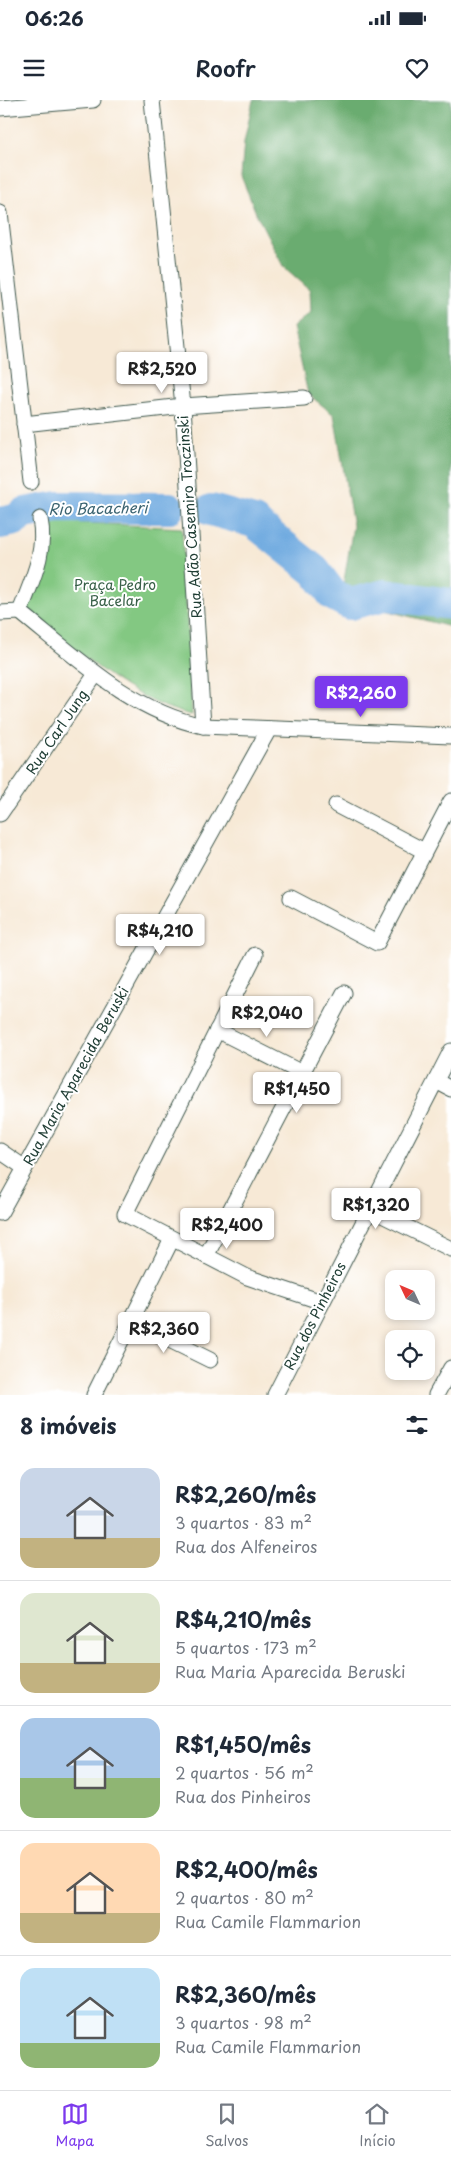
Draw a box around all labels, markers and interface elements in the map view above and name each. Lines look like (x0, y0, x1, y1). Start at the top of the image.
text: 06:26 (25, 4, 84, 32)
text: Roofr (195, 51, 256, 84)
icon: menu (20, 54, 48, 82)
icon: heart (403, 54, 431, 82)
pin: R$2,520 (116, 352, 208, 394)
text: R$2,520 (127, 356, 197, 380)
street label: Rua Adão Casemiro Troczinski (172, 415, 207, 619)
water label: Rio Bacacheri (48, 495, 151, 520)
park label: Praça Pedro Bacelar (74, 574, 156, 611)
pin: R$2,260 (315, 676, 407, 718)
text: R$2,260 (326, 680, 396, 704)
street label: Rua Carl Jung (20, 685, 93, 778)
pin: R$4,210 (114, 914, 206, 956)
text: R$4,210 (127, 918, 193, 942)
street label: Rua Maria Aparecida Beruski (17, 982, 134, 1169)
pin: R$2,040 (221, 996, 313, 1038)
text: R$2,040 (231, 1000, 303, 1024)
pin: R$1,450 (251, 1072, 343, 1114)
text: R$1,450 (264, 1076, 330, 1100)
pin: R$1,320 (330, 1188, 422, 1230)
text: R$1,320 (342, 1192, 410, 1216)
pin: R$2,400 (181, 1208, 273, 1250)
text: R$2,400 (191, 1212, 263, 1236)
street label: Rua dos Pinheiros (278, 1258, 351, 1373)
north arrow (385, 1270, 435, 1320)
map controls (385, 1270, 435, 1380)
pin: R$2,360 (118, 1312, 210, 1354)
text: R$2,360 (129, 1316, 199, 1340)
button: locate (385, 1330, 435, 1380)
text: 8 imóveis (20, 1409, 117, 1441)
icon: filters (403, 1411, 431, 1439)
text: R$2,260/mês (175, 1478, 316, 1510)
icon: home (60, 1488, 120, 1548)
text: 3 quartos · 83 m² (175, 1510, 312, 1534)
text: Rua dos Alfeneiros (175, 1534, 317, 1558)
text: R$4,210/mês (175, 1603, 311, 1635)
icon: home (60, 1613, 120, 1673)
text: 5 quartos · 173 m² (175, 1635, 317, 1659)
text: Rua Maria Aparecida Beruski (175, 1659, 406, 1683)
text: R$1,450/mês (175, 1728, 311, 1760)
icon: home (60, 1738, 120, 1798)
text: 2 quartos · 56 m² (175, 1760, 314, 1784)
text: Rua dos Pinheiros (175, 1784, 311, 1808)
text: R$2,400/mês (175, 1853, 318, 1885)
icon: home (60, 1863, 120, 1923)
text: 2 quartos · 80 m² (175, 1885, 314, 1909)
text: Rua Camile Flammarion (175, 1909, 361, 1933)
text: R$2,360/mês (175, 1978, 316, 2010)
icon: home (60, 1988, 120, 2048)
text: 3 quartos · 98 m² (175, 2010, 312, 2034)
text: Rua Camile Flammarion (175, 2034, 361, 2058)
tab: Mapa (56, 2100, 94, 2151)
tab: Salvos (205, 2100, 248, 2151)
tab: Início (359, 2100, 395, 2151)

